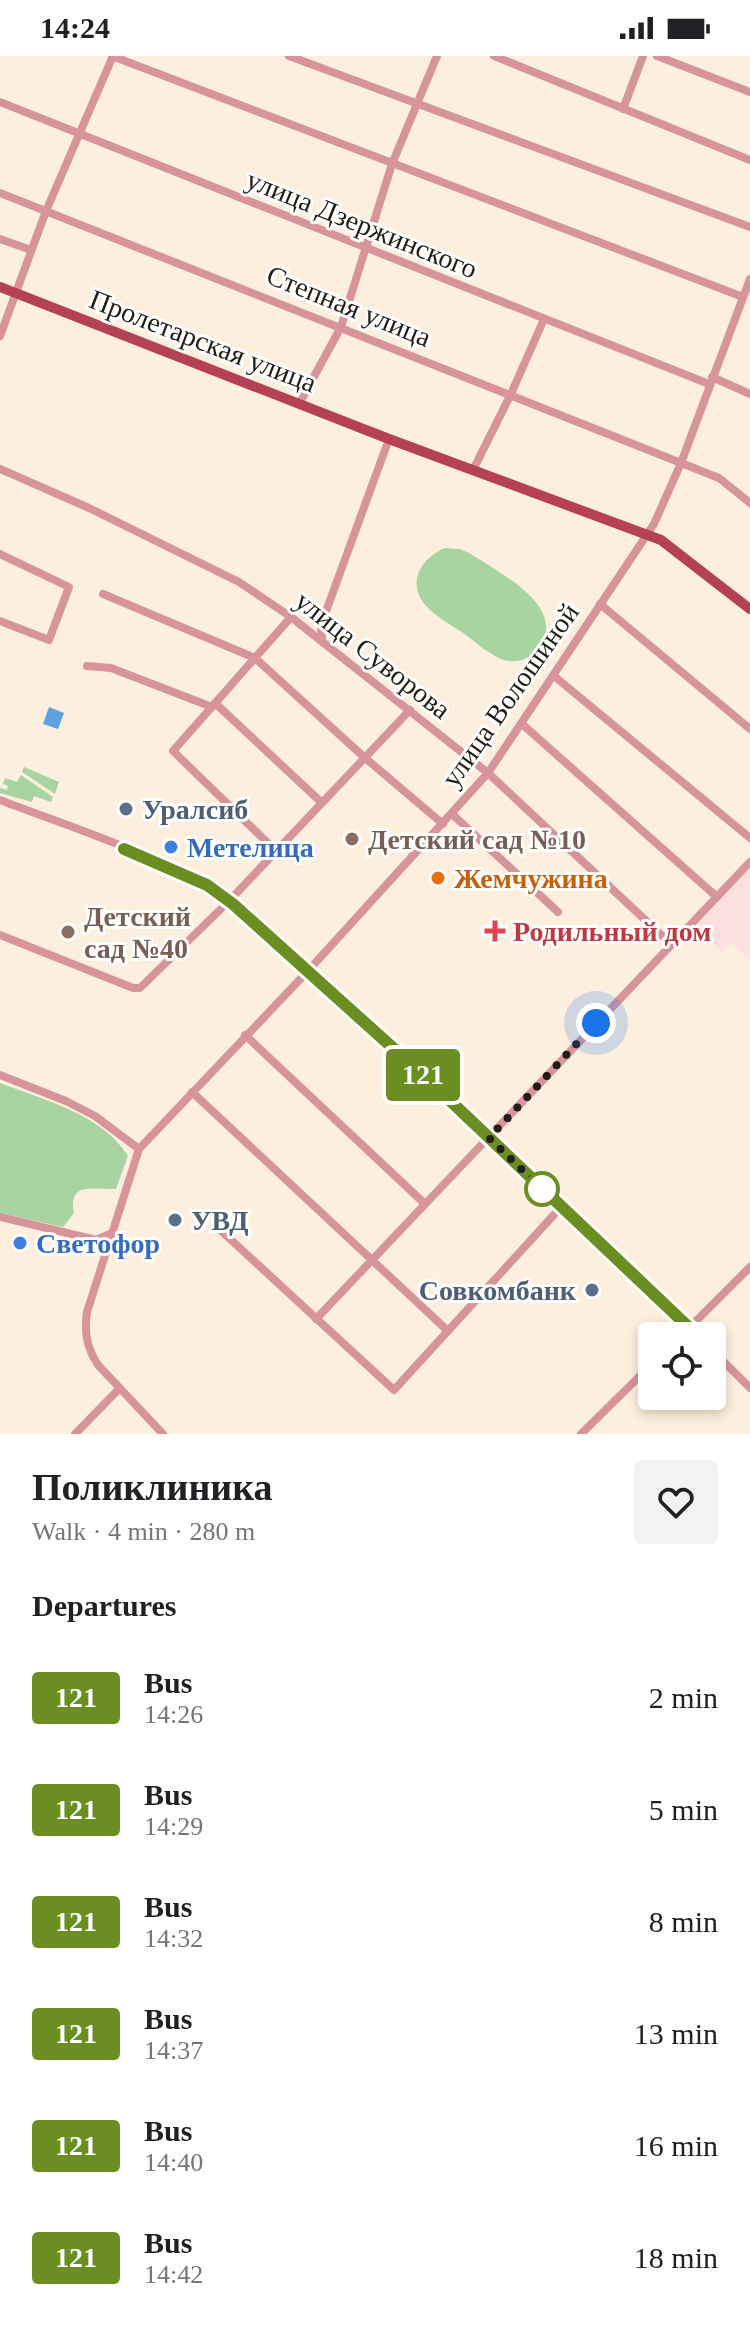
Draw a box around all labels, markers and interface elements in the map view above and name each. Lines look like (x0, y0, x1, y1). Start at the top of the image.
text: 14:24 (40, 11, 110, 44)
street label: улица Дзержинского (242, 164, 482, 284)
street label: Степная улица (262, 259, 436, 353)
street label: Пролетарская улица (85, 283, 321, 399)
street label: улица Суворова (289, 585, 457, 726)
street label: улица Волошиной (435, 597, 585, 793)
place label: Уралсиб (142, 794, 248, 825)
marker: Уралсиб (117, 800, 135, 818)
place label: Детский сад №10 (368, 824, 586, 855)
marker: Детский сад №10 (343, 830, 361, 848)
place label: Метелица (187, 832, 314, 863)
marker: Метелица (162, 838, 180, 856)
place label: Жемчужина (454, 863, 608, 894)
marker: Жемчужина (429, 869, 447, 887)
place label: Детский сад №40 (84, 901, 191, 964)
place label: Родильный дом (513, 916, 711, 947)
marker: Родильный дом (484, 920, 506, 942)
marker: Детский сад №40 (59, 923, 77, 941)
your location (576, 1003, 616, 1043)
line badge: 121 (377, 1049, 469, 1101)
text: 121 (402, 1059, 444, 1090)
unlabelled marker (525, 1172, 559, 1206)
place label: УВД (191, 1205, 248, 1236)
marker: УВД (166, 1211, 184, 1229)
place label: Светофор (36, 1228, 160, 1259)
marker: Светофор (11, 1234, 29, 1252)
place label: Совкомбанк (419, 1275, 577, 1306)
marker: Совкомбанк (583, 1281, 601, 1299)
map controls (638, 1322, 726, 1410)
button: locate (638, 1322, 726, 1410)
button: heart (634, 1460, 718, 1544)
text: Поликлиника (32, 1466, 273, 1508)
text: Walk · 4 min · 280 m (32, 1517, 255, 1546)
text: Departures (32, 1589, 176, 1622)
text: Bus (144, 1666, 192, 1699)
text: 2 min (649, 1681, 718, 1714)
text: 121 (55, 1682, 97, 1713)
text: 14:26 (144, 1700, 203, 1729)
text: Bus (144, 1778, 192, 1811)
text: 5 min (649, 1793, 718, 1826)
text: 121 (55, 1794, 97, 1825)
text: 14:29 (144, 1812, 203, 1841)
text: Bus (144, 1890, 192, 1923)
text: 8 min (649, 1905, 718, 1938)
text: 121 (55, 1906, 97, 1937)
text: 14:32 (144, 1924, 203, 1953)
text: Bus (144, 2002, 192, 2035)
text: 13 min (634, 2017, 718, 2050)
text: 121 (55, 2018, 97, 2049)
text: 14:37 (144, 2036, 203, 2065)
text: Bus (144, 2114, 192, 2147)
text: 16 min (634, 2129, 718, 2162)
text: 121 (55, 2130, 97, 2161)
text: 14:40 (144, 2148, 203, 2177)
text: Bus (144, 2226, 192, 2259)
text: 18 min (634, 2241, 718, 2274)
text: 121 (55, 2242, 97, 2273)
text: 14:42 (144, 2260, 203, 2289)

